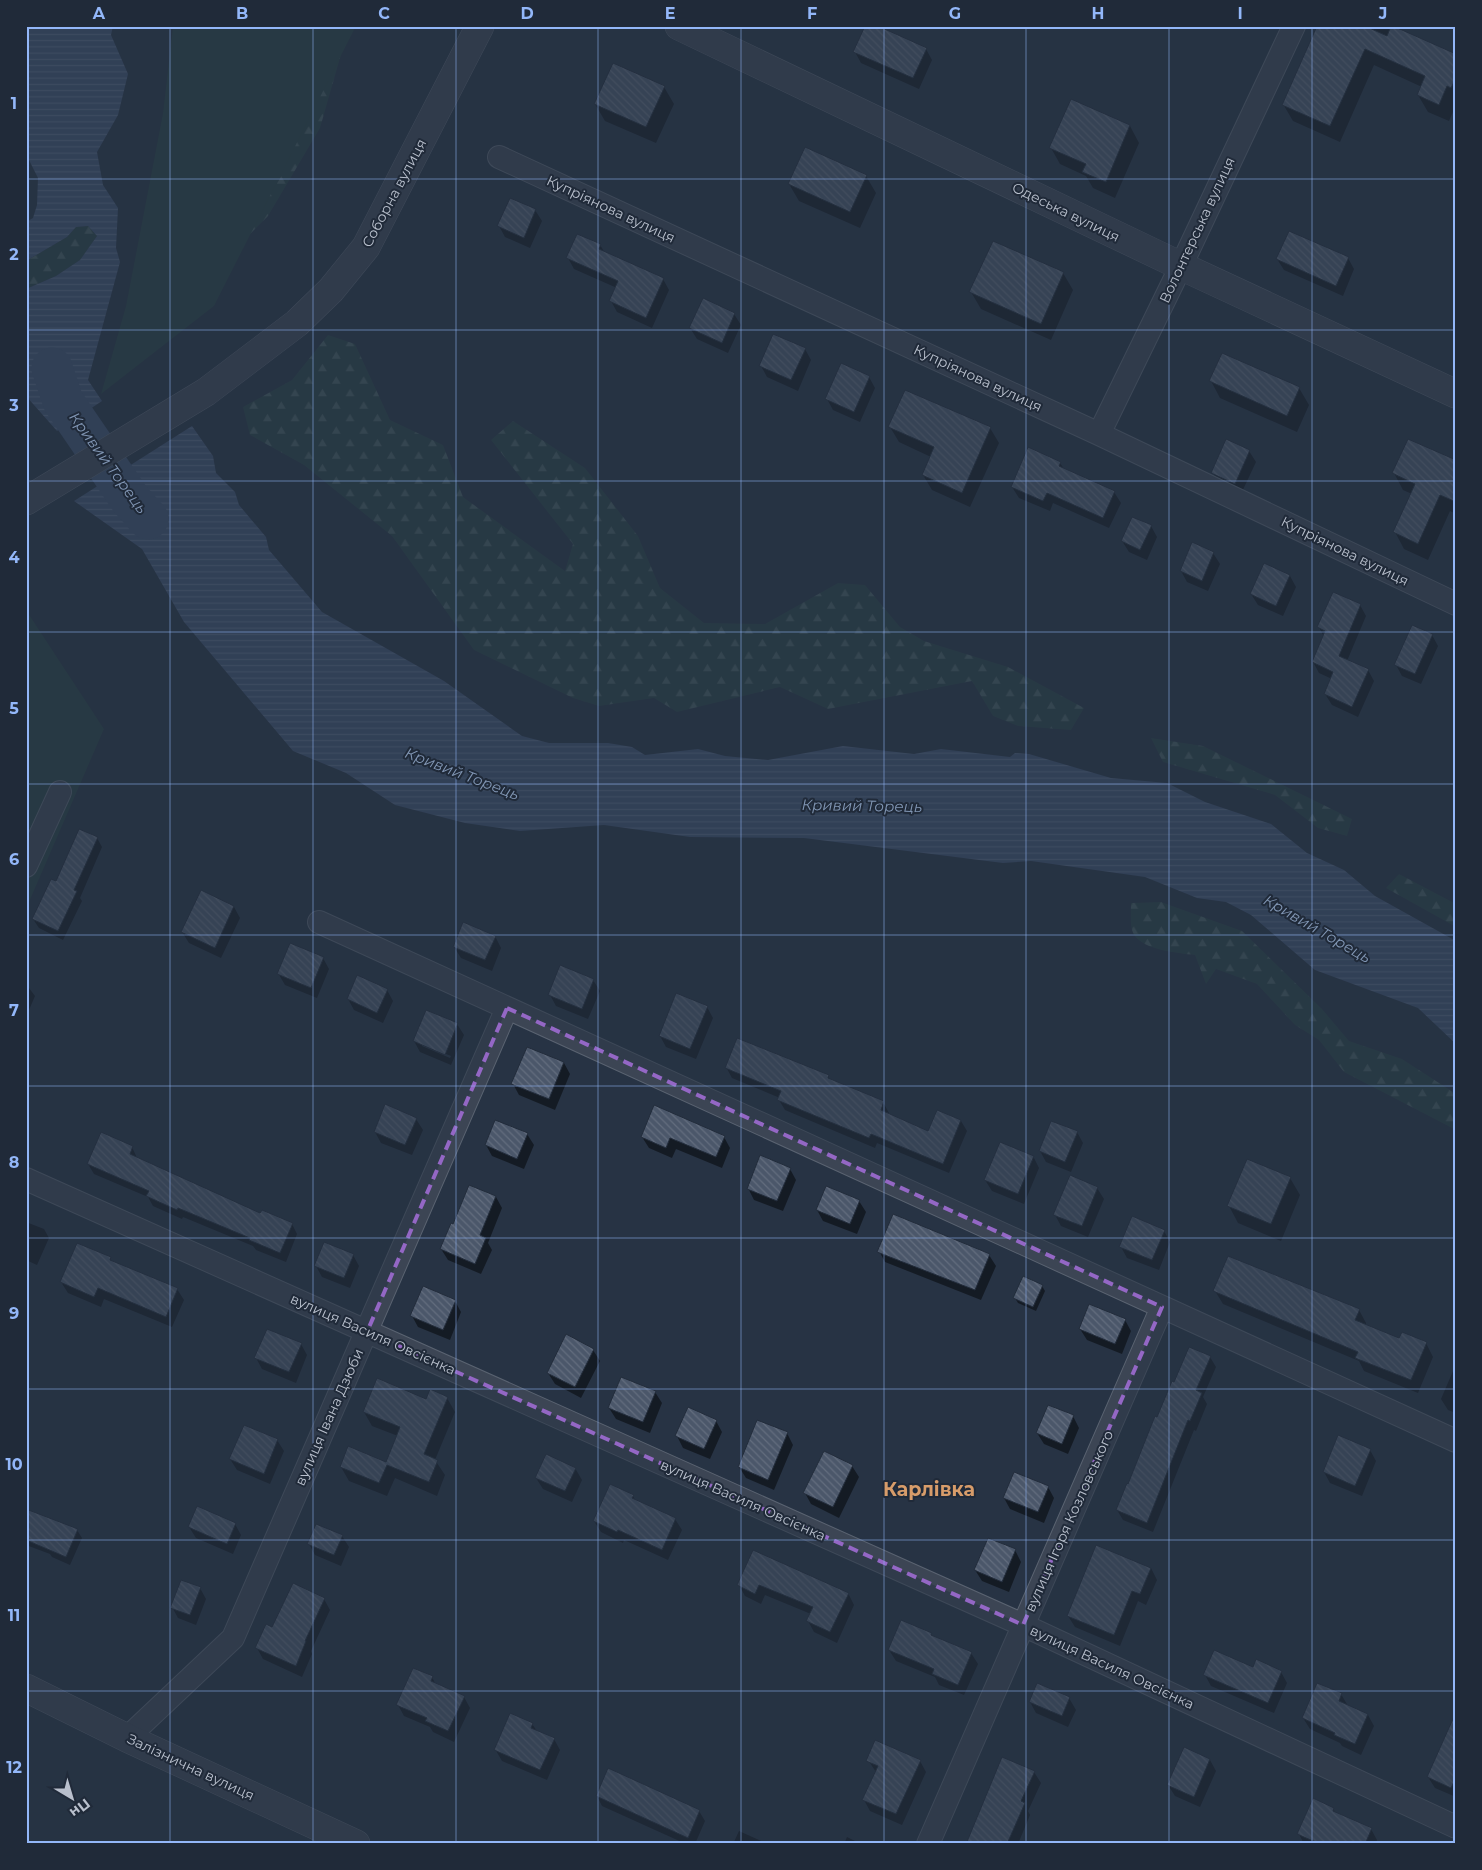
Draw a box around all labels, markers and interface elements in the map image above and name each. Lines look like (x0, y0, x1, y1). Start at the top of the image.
text: A (92, 4, 106, 23)
text: B (236, 4, 248, 23)
text: C (378, 4, 390, 23)
text: D (520, 4, 534, 23)
text: E (665, 4, 675, 23)
text: F (807, 4, 817, 23)
text: G (949, 4, 961, 23)
text: H (1092, 4, 1104, 23)
text: I (1237, 4, 1243, 23)
text: J (1378, 4, 1387, 23)
text: 1 (11, 94, 17, 113)
street label: Соборна вулиця (358, 136, 430, 250)
street label: Волонтерська вулиця (1155, 154, 1239, 306)
street label: Купріянова вулиця (544, 171, 678, 247)
street label: Одеська вулиця (1009, 178, 1123, 246)
text: 2 (9, 245, 19, 264)
street label: Купріянова вулиця (911, 340, 1045, 416)
text: 3 (8, 396, 19, 415)
water label: Кривий Торець (65, 408, 152, 517)
street label: Купріянова вулиця (1278, 512, 1412, 590)
text: 4 (8, 548, 20, 567)
text: 5 (9, 699, 19, 718)
water label: Кривий Торець (402, 743, 522, 804)
water label: Кривий Торець (801, 795, 923, 816)
text: 6 (9, 850, 19, 869)
water label: Кривий Торець (1260, 890, 1374, 967)
text: 7 (9, 1001, 19, 1020)
text: 8 (9, 1153, 19, 1172)
street label: вулиця Василя Овсієнка (288, 1289, 458, 1379)
text: 9 (9, 1304, 19, 1323)
street label: вулиця Івана Дзюби (291, 1346, 367, 1488)
street label: вулиця Ігоря Козловського (1021, 1427, 1117, 1615)
text: 10 (5, 1455, 23, 1474)
street label: вулиця Василя Овсієнка (658, 1455, 828, 1545)
district label: Карлівка (883, 1478, 975, 1501)
text: 11 (8, 1606, 20, 1625)
street label: вулиця Василя Овсієнка (1027, 1621, 1197, 1713)
street label: Залізнична вулиця (125, 1730, 257, 1804)
text: 12 (6, 1758, 22, 1777)
north arrow (48, 1772, 98, 1822)
text: Пн (66, 1795, 94, 1822)

